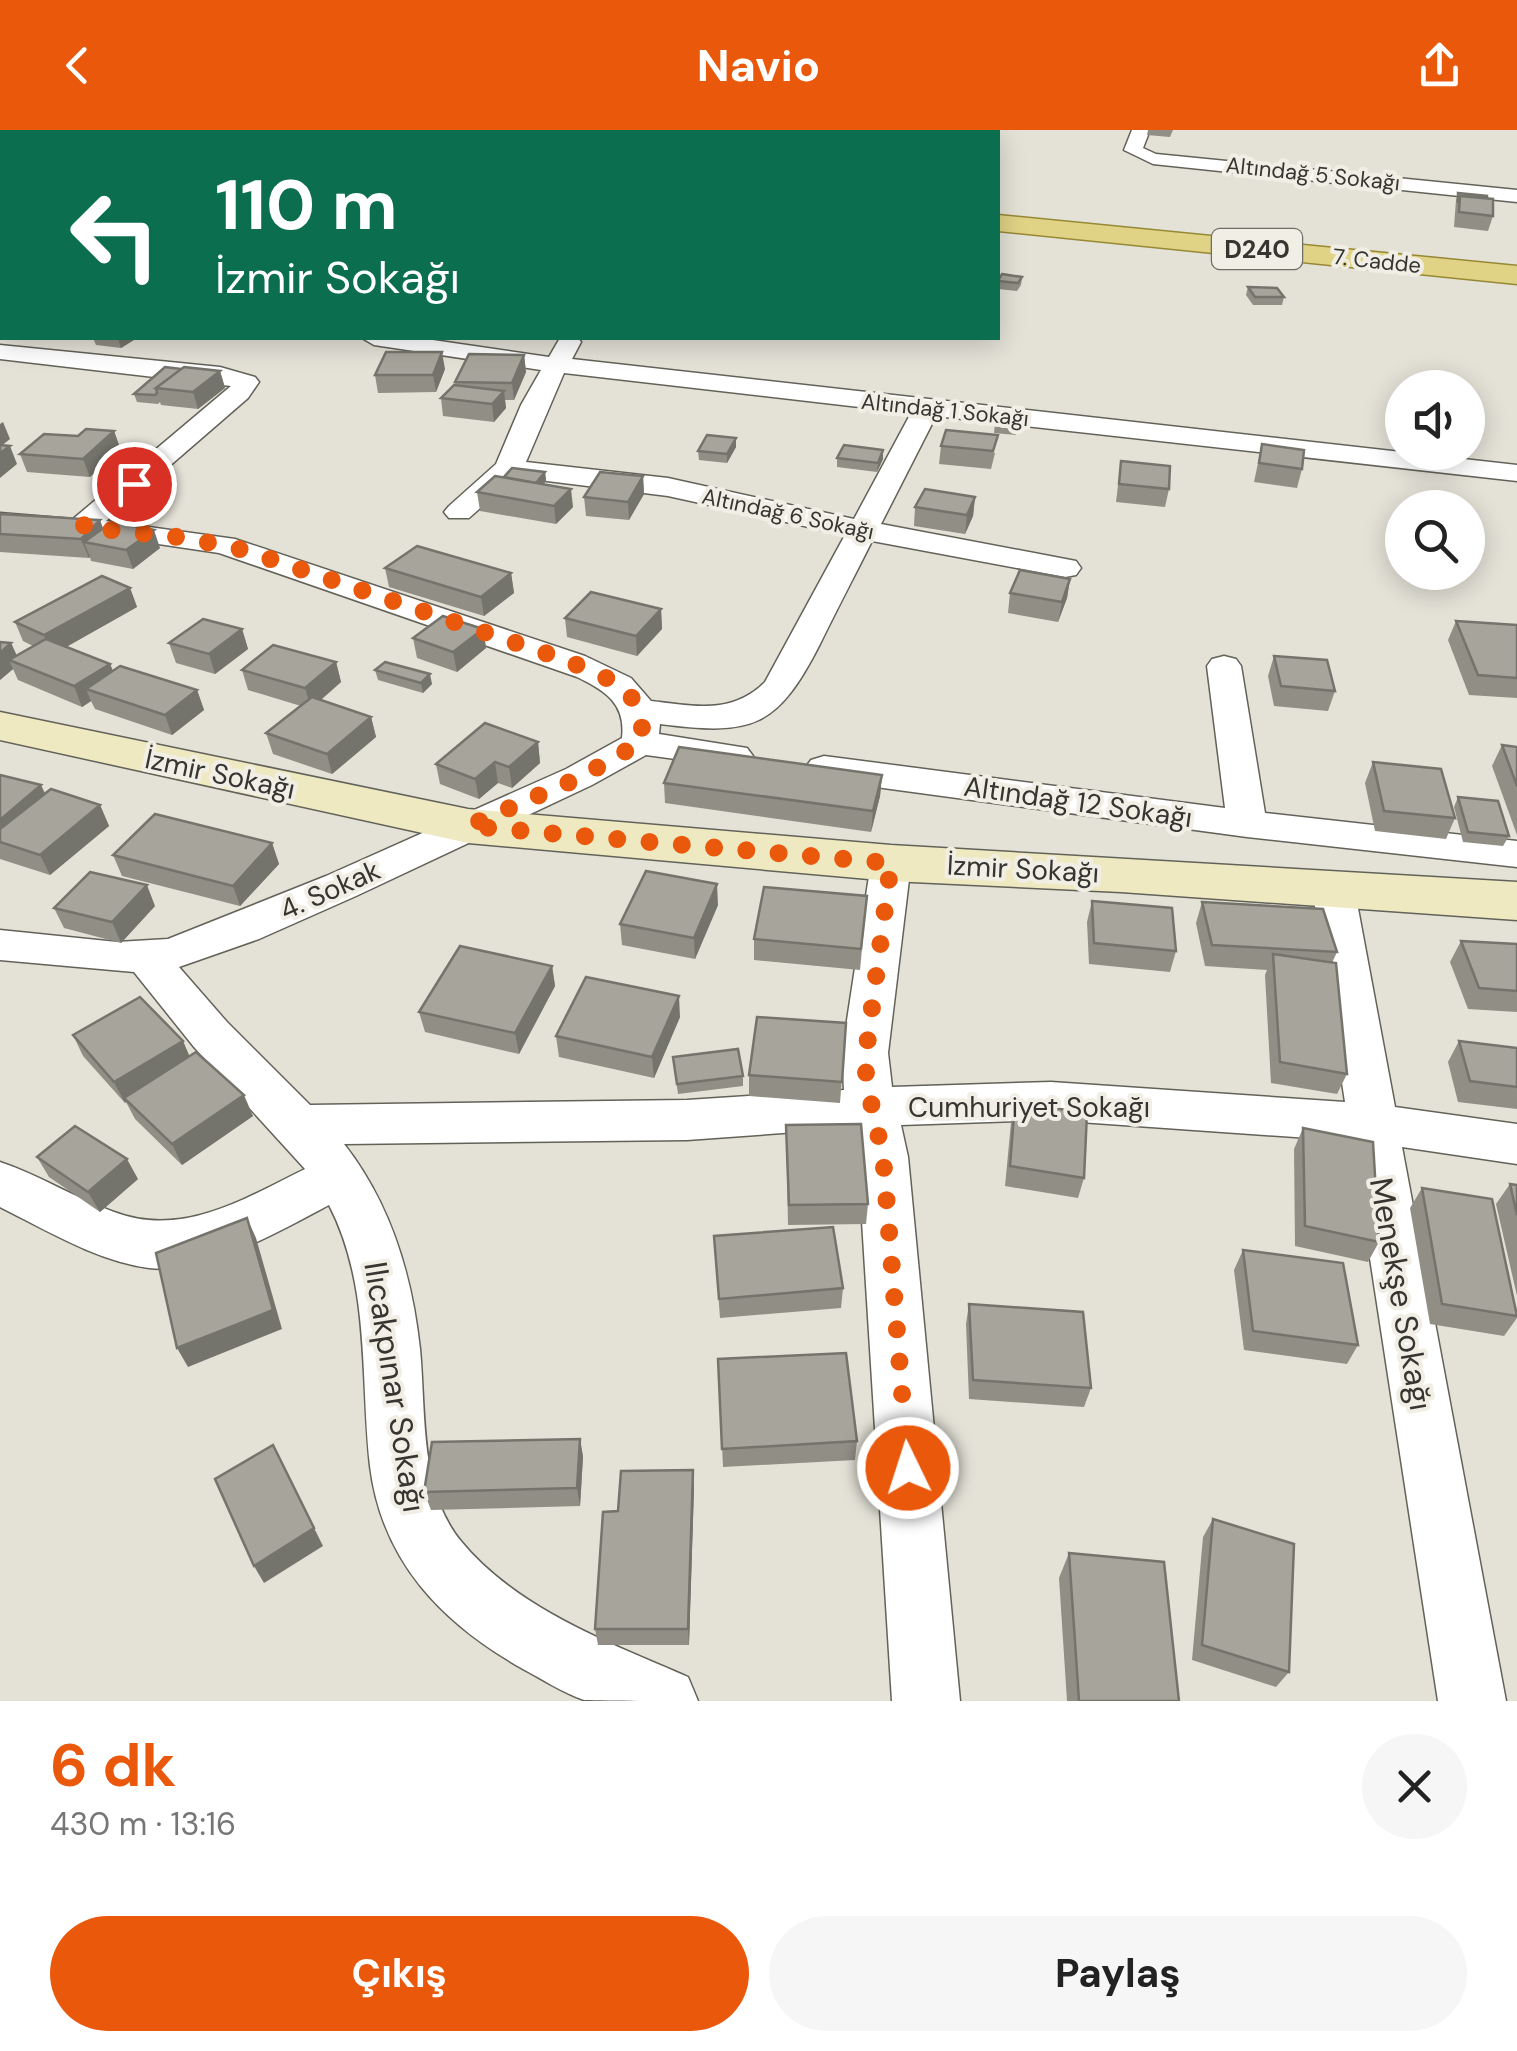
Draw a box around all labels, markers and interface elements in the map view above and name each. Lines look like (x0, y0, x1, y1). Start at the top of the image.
text: Navio (697, 36, 820, 95)
icon: back (50, 38, 105, 93)
icon: share (1412, 38, 1467, 93)
street label: Altındağ 5 Sokağı (1225, 150, 1401, 198)
text: 110 m (215, 160, 398, 251)
icon: left (50, 170, 180, 300)
road number: D240 (1212, 229, 1302, 269)
street label: 7. Cadde (1331, 242, 1423, 280)
text: İzmir Sokağı (215, 248, 460, 307)
map controls (1385, 370, 1485, 590)
button: sound (1385, 370, 1485, 470)
street label: Altındağ 1 Sokağı (860, 387, 1030, 433)
pin (92, 442, 177, 527)
icon: arrive (107, 457, 162, 512)
street label: Altındağ 6 Sokağı (699, 482, 877, 546)
button: search (1385, 490, 1485, 590)
street label: İzmir Sokağı (142, 740, 298, 808)
street label: Altındağ 12 Sokağı (961, 768, 1195, 836)
street label: İzmir Sokağı (946, 847, 1100, 891)
street label: 4. Sokak (274, 852, 386, 928)
street label: Cumhuriyet Sokağı (908, 1089, 1150, 1126)
street label: Menekşe Sokağı (1360, 1174, 1442, 1414)
street label: Ilıcakpınar Sokağı (354, 1259, 436, 1515)
position arrow (856, 1416, 960, 1520)
text: 6 dk (50, 1726, 176, 1805)
button: close (1362, 1734, 1467, 1839)
text: 430 m · 13:16 (50, 1803, 236, 1845)
button: Çıkış (50, 1916, 749, 2031)
button: Paylaş (769, 1916, 1467, 2031)

